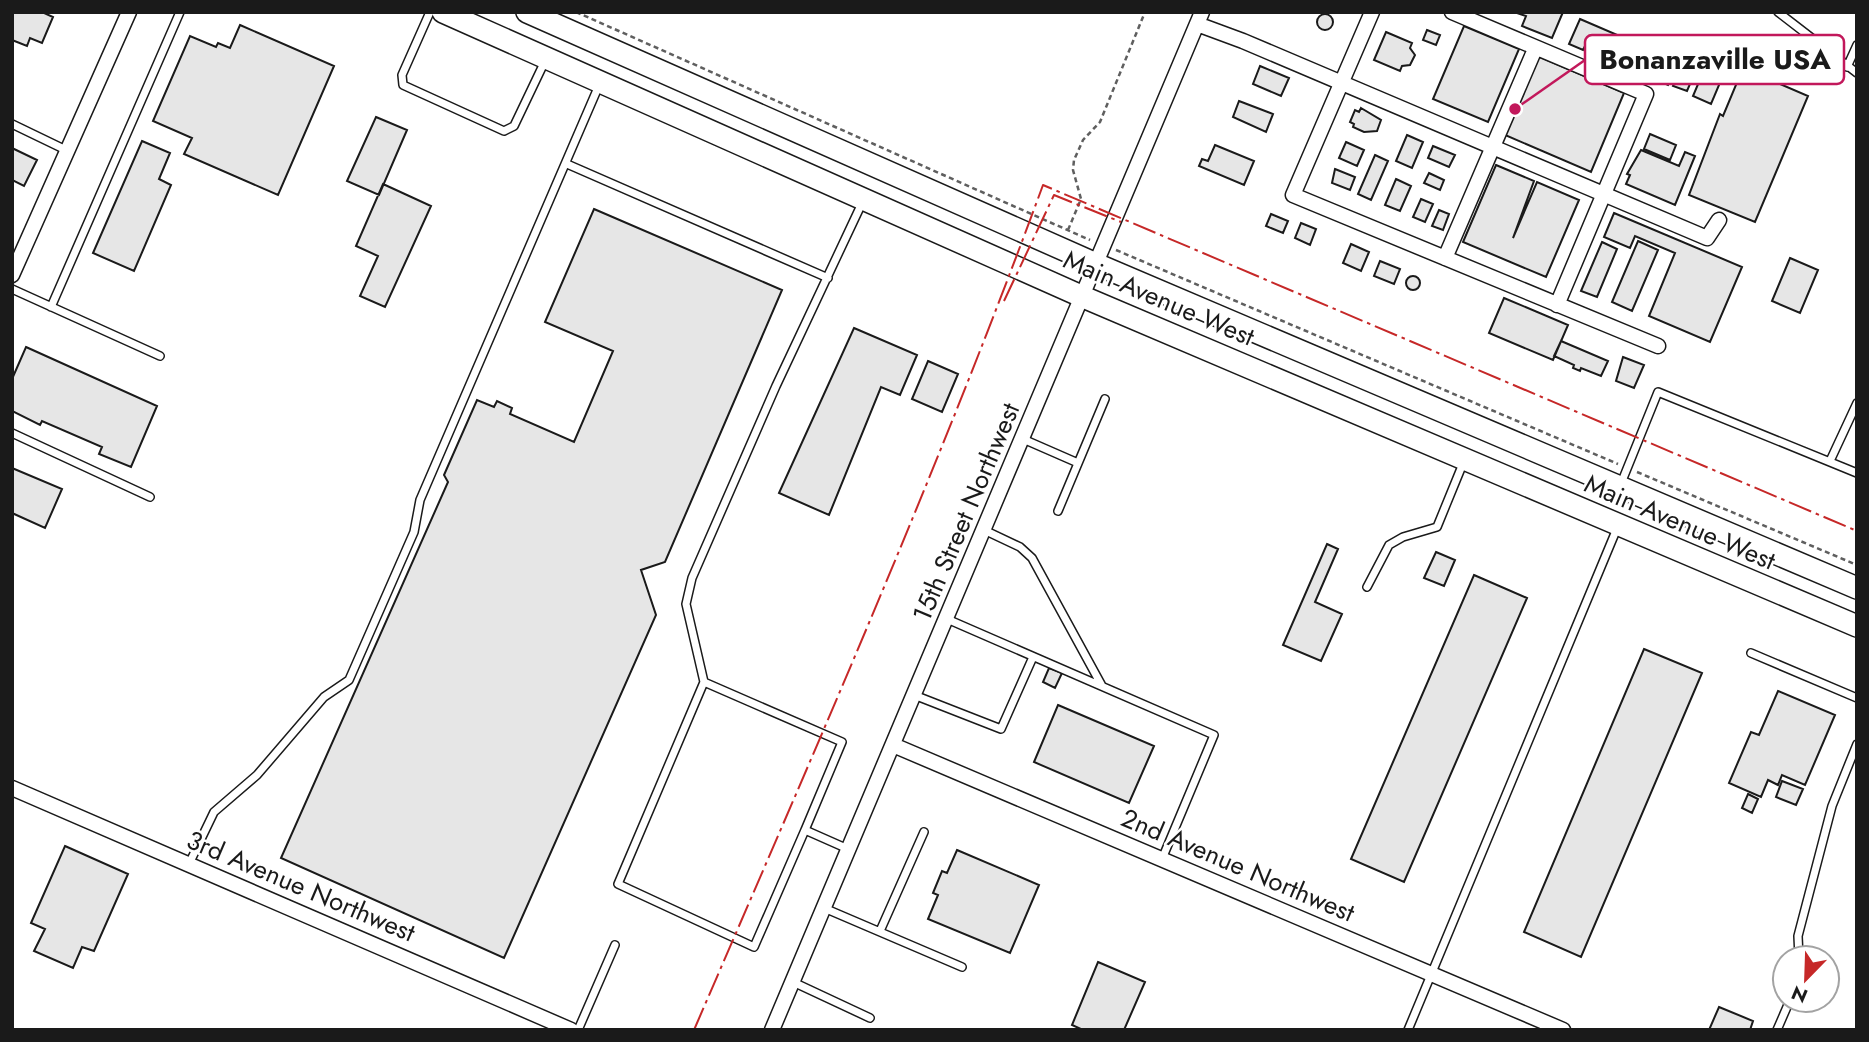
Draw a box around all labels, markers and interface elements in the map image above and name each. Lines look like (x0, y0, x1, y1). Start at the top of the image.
callout: Bonanzaville USA (1585, 35, 1844, 84)
text: Bonanzaville USA (1599, 39, 1831, 80)
street label: Main Avenue West (1058, 241, 1261, 356)
street label: 15th Street Northwest (903, 396, 1030, 627)
street label: Main Avenue West (1579, 465, 1782, 580)
street label: 2nd Avenue Northwest (1115, 799, 1361, 932)
street label: 3rd Avenue Northwest (181, 821, 422, 952)
north arrow (1771, 944, 1841, 1014)
text: N (1787, 979, 1812, 1010)

